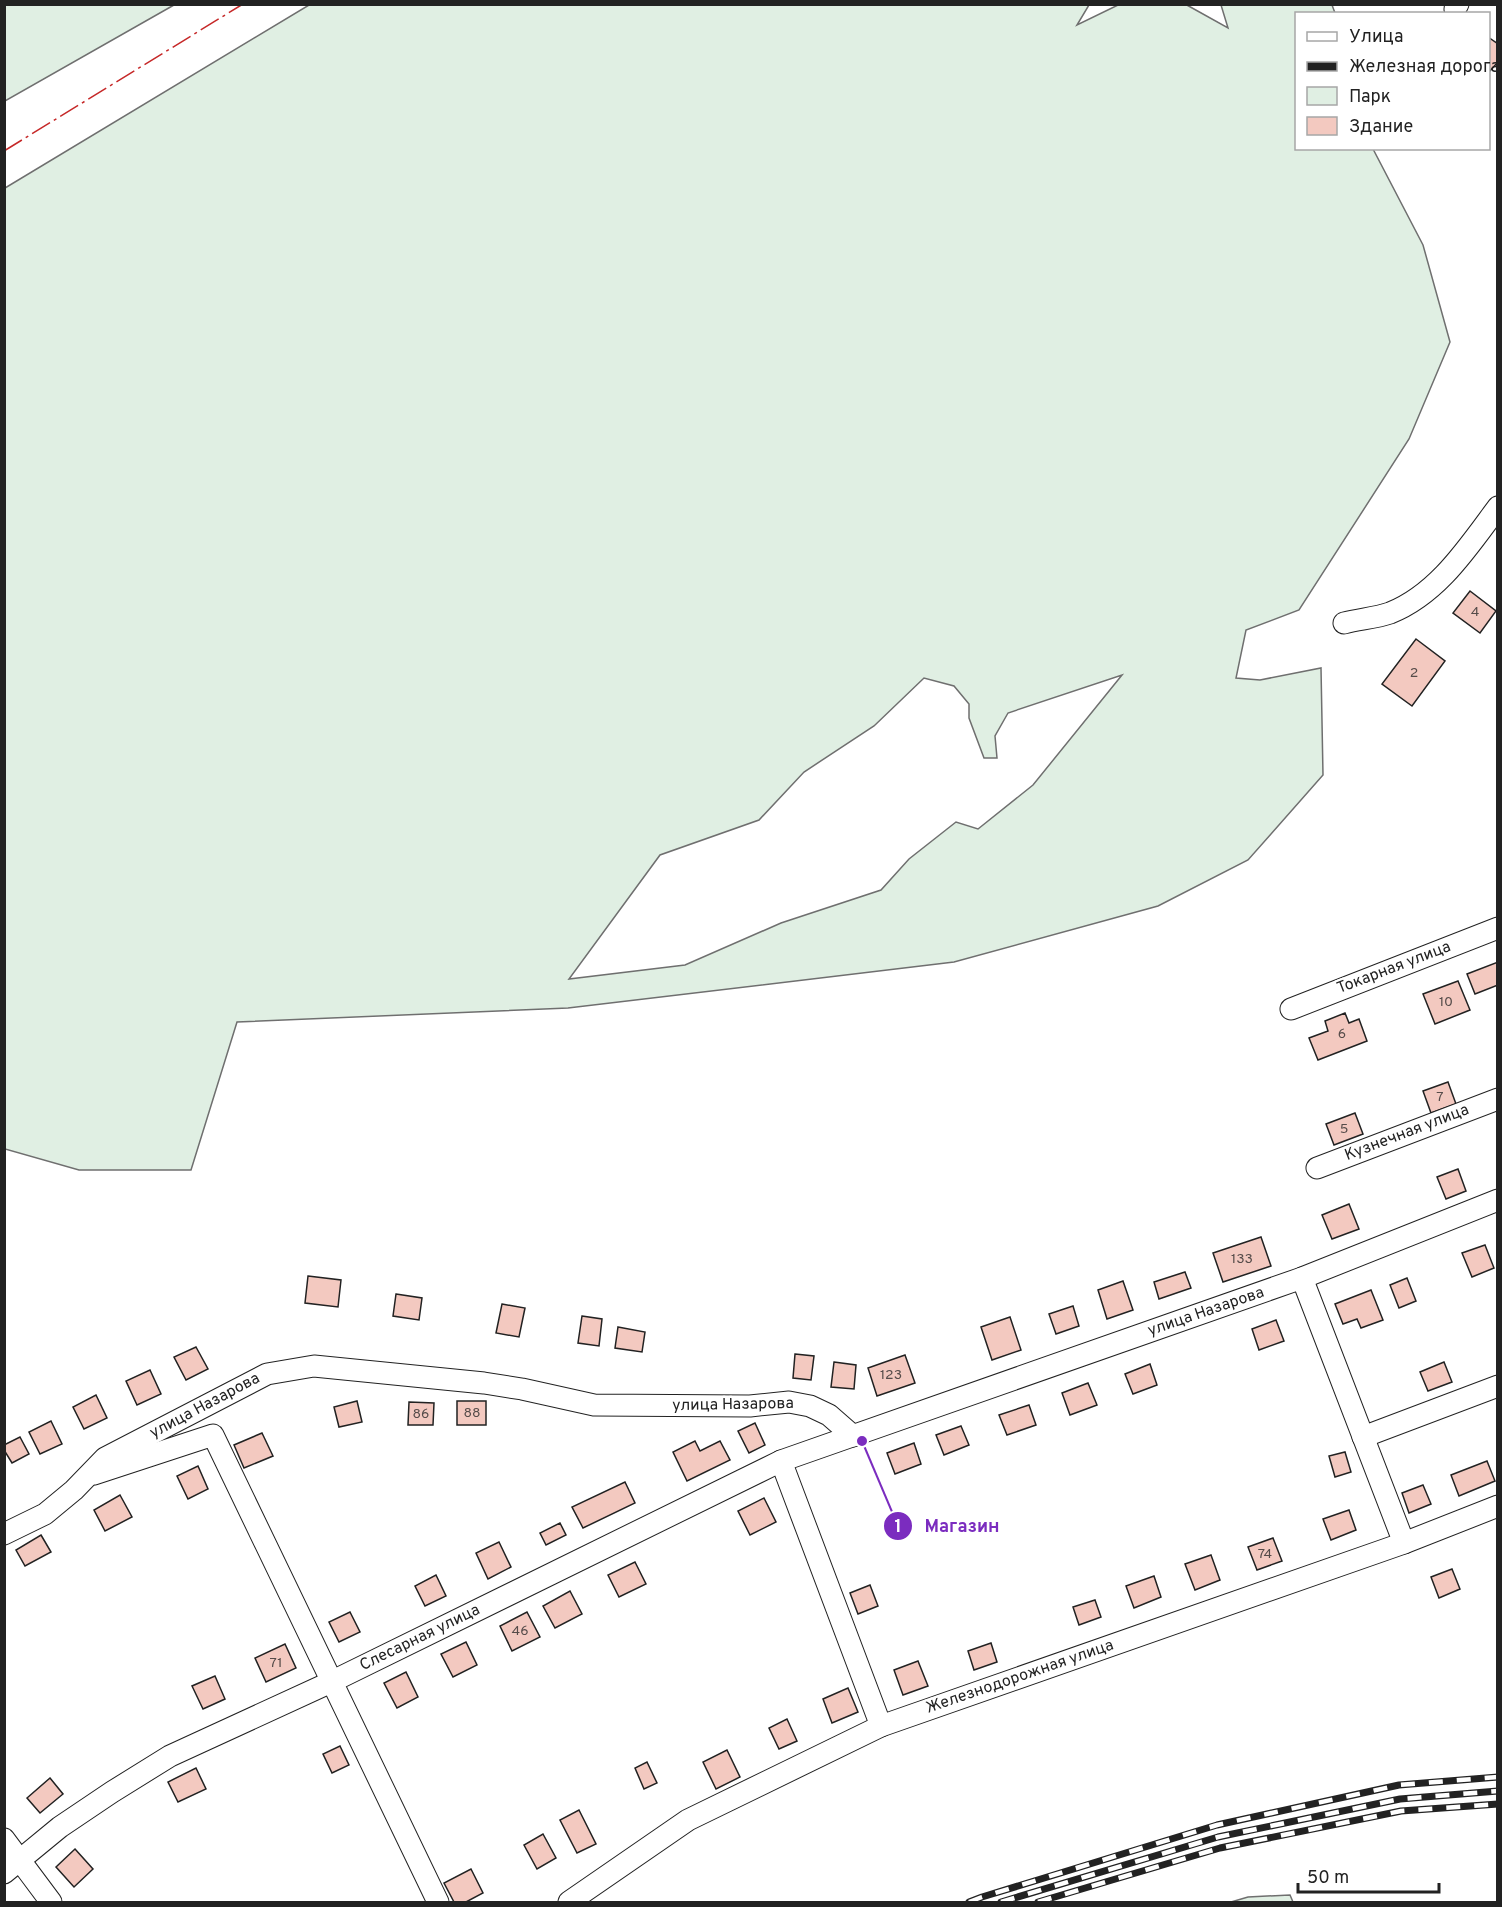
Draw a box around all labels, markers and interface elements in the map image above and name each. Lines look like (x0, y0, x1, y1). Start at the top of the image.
legend (1295, 12, 1490, 150)
text: Улица (1349, 26, 1403, 49)
text: Железная дорога (1349, 56, 1500, 79)
text: Парк (1349, 86, 1391, 109)
text: Здание (1349, 116, 1413, 139)
house number: 4 (1471, 604, 1479, 621)
house number: 2 (1410, 665, 1418, 682)
street label: Токарная улица (1334, 937, 1454, 999)
house number: 10 (1439, 994, 1453, 1011)
house number: 6 (1338, 1026, 1346, 1043)
house number: 7 (1436, 1089, 1444, 1106)
street label: Кузнечная улица (1342, 1100, 1472, 1166)
house number: 5 (1340, 1121, 1348, 1138)
house number: 133 (1231, 1251, 1253, 1268)
street label: улица Назарова (1145, 1283, 1267, 1341)
house number: 123 (880, 1367, 902, 1384)
street label: улица Назарова (147, 1369, 263, 1443)
street label: улица Назарова (672, 1394, 794, 1416)
house number: 88 (463, 1405, 481, 1422)
house number: 86 (413, 1406, 429, 1423)
callout: Магазин (883, 1508, 1012, 1544)
text: 1 (894, 1516, 902, 1539)
text: Магазин (924, 1516, 1000, 1539)
house number: 74 (1258, 1546, 1272, 1563)
street label: Слесарная улица (356, 1600, 484, 1676)
house number: 46 (511, 1623, 529, 1640)
street label: Железнодорожная улица (924, 1635, 1116, 1719)
house number: 71 (270, 1655, 282, 1672)
scale bar (1298, 1856, 1439, 1894)
text: 50 m (1307, 1867, 1349, 1890)

